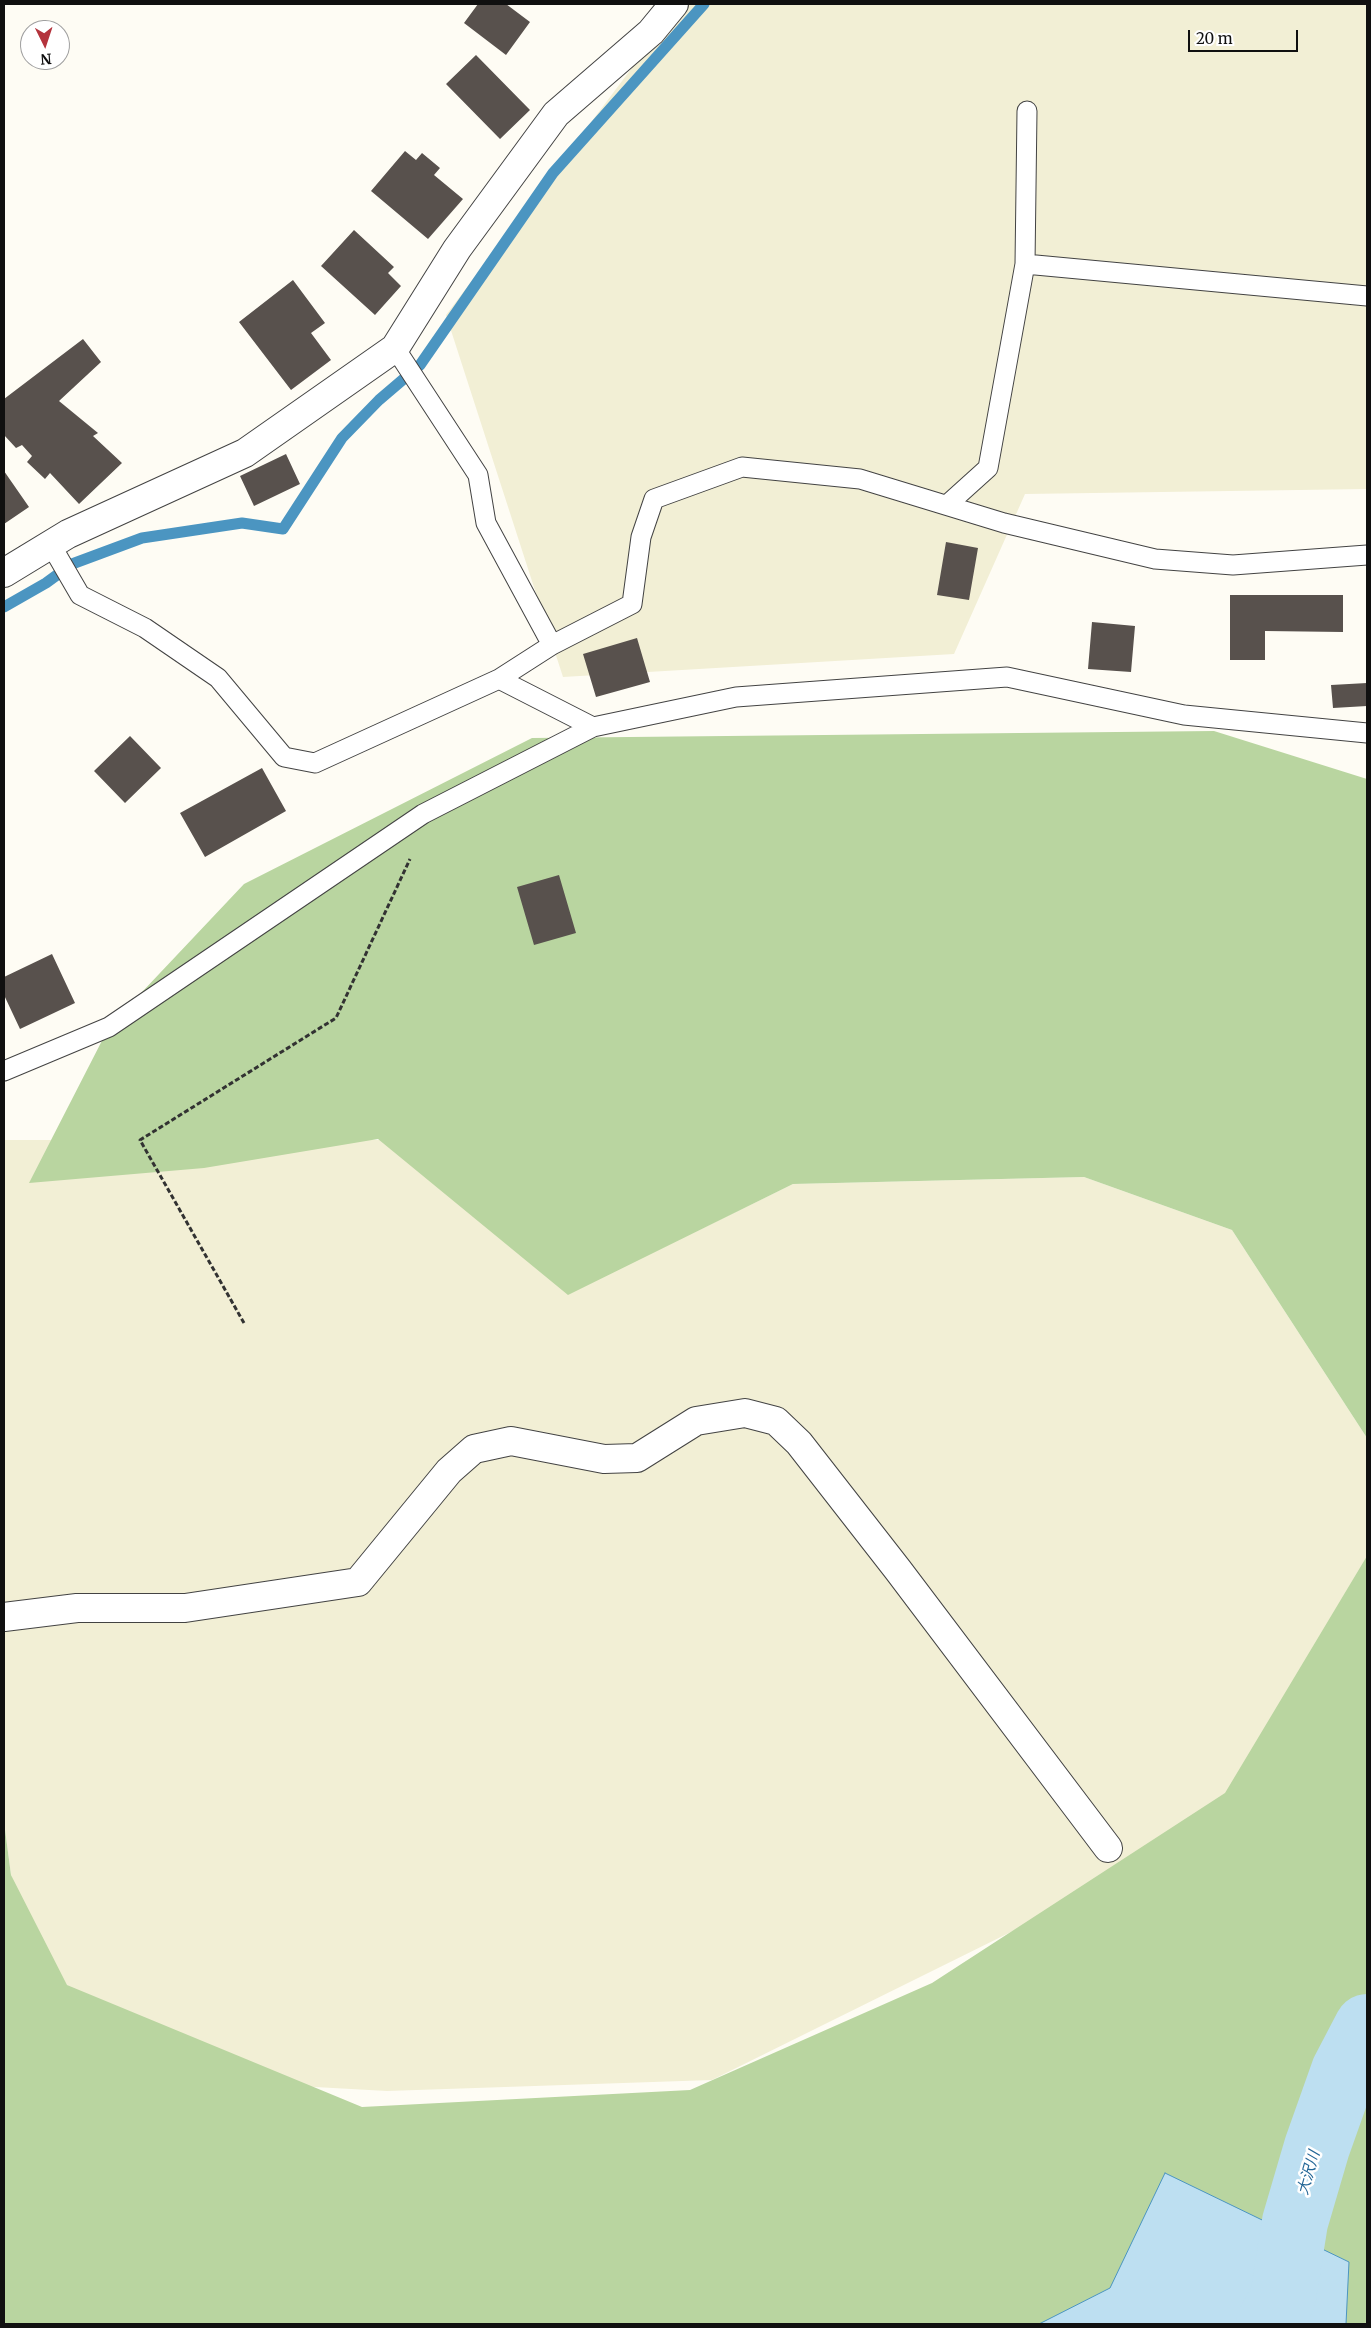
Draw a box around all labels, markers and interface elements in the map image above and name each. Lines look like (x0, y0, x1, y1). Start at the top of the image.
north arrow (20, 20, 70, 70)
scale bar (1191, 20, 1301, 52)
text: 20 m (1196, 29, 1233, 48)
text: N (40, 50, 52, 68)
water label: 大沢川 (1294, 2149, 1324, 2197)

